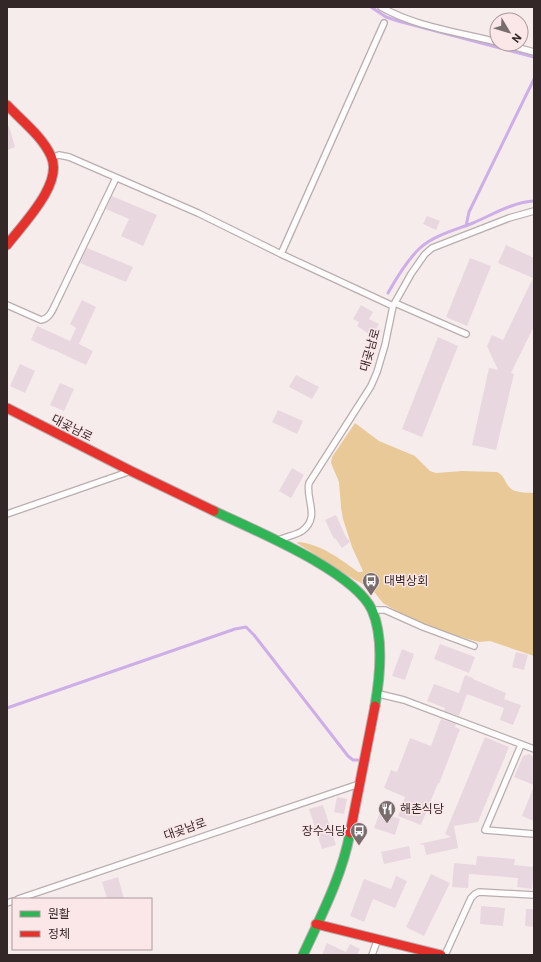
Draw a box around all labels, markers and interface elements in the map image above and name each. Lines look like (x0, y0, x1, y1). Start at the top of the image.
north arrow (489, 12, 529, 52)
text: N (509, 31, 524, 45)
street label: 대곶남로 (357, 327, 383, 373)
street label: 대곶남로 (49, 412, 95, 444)
bus stop icon: 대벽상회 (361, 571, 381, 596)
place label: 대벽상회 (384, 574, 428, 588)
restaurant icon: 해촌식당 (377, 799, 397, 824)
place label: 해촌식당 (400, 802, 444, 816)
street label: 대곶남로 (162, 815, 208, 843)
bus stop icon: 장수식당 (349, 821, 369, 846)
place label: 장수식당 (302, 824, 346, 838)
legend (12, 898, 152, 950)
text: 원활 (48, 907, 70, 921)
text: 정체 (48, 927, 70, 941)

